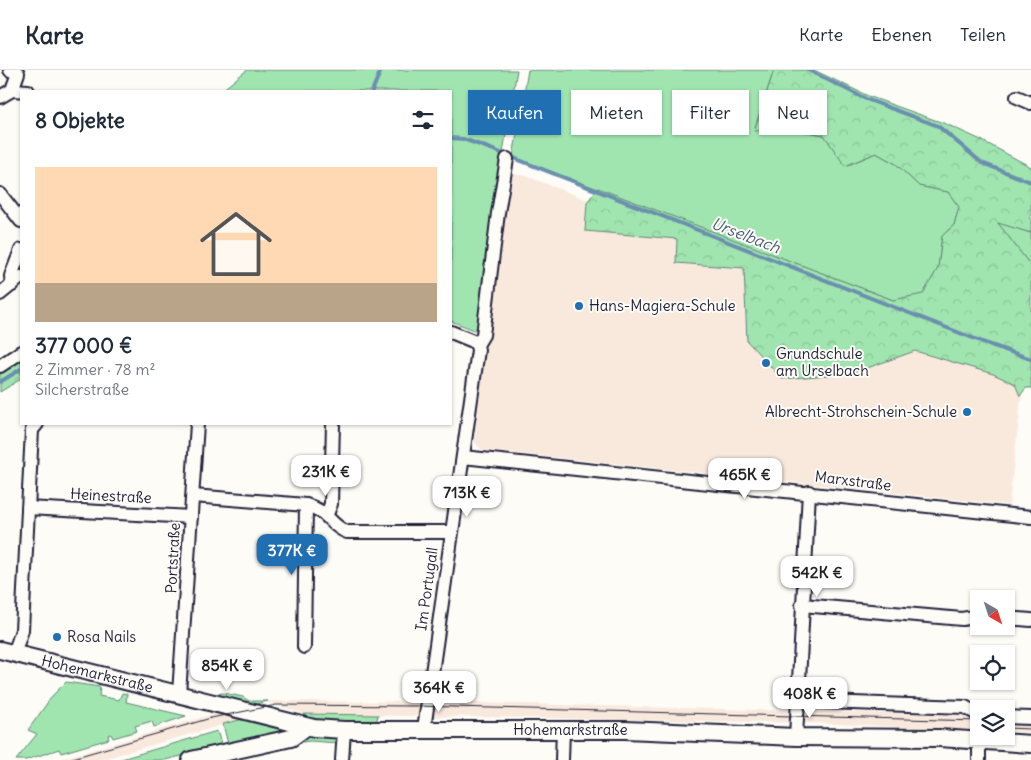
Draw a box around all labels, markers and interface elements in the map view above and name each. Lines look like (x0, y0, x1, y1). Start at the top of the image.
text: Karte (25, 20, 84, 50)
text: Karte (799, 23, 843, 46)
text: Ebenen (871, 23, 932, 46)
text: Teilen (960, 23, 1006, 46)
chip: Kaufen (468, 90, 561, 135)
chip: Mieten (571, 90, 662, 135)
chip: Filter (672, 90, 749, 135)
chip: Neu (759, 90, 827, 135)
icon: filters (409, 106, 437, 134)
text: 8 Objekte (35, 107, 125, 134)
icon: home (191, 199, 281, 289)
water label: Urselbach (709, 213, 784, 258)
place label: Hans-Magiera-Schule (589, 296, 736, 315)
marker: Hans-Magiera-Schule (573, 300, 585, 312)
text: 377 000 € (35, 332, 132, 359)
place label: Grundschule am Urselbach (776, 344, 869, 380)
marker: Grundschule am Urselbach (760, 357, 772, 369)
text: 2 Zimmer · 78 m² (35, 359, 156, 379)
text: Silcherstraße (35, 379, 129, 399)
place label: Albrecht-Strohschein-Schule (765, 402, 957, 421)
marker: Albrecht-Strohschein-Schule (961, 406, 973, 418)
pin: 231K € (285, 454, 367, 497)
pin: 465K € (704, 458, 786, 500)
text: 231K € (302, 461, 350, 481)
text: 465K € (719, 464, 771, 484)
street label: Marxstraße (814, 466, 892, 495)
pin: 713K € (426, 476, 508, 518)
text: 713K € (443, 482, 491, 502)
street label: Heinestraße (70, 484, 152, 507)
street label: Portstraße (161, 522, 184, 594)
pin: 377K € (251, 534, 333, 576)
text: 377K € (268, 540, 316, 560)
street label: Im Portugall (411, 546, 442, 632)
pin: 542K € (776, 556, 858, 598)
text: 542K € (791, 562, 843, 582)
north arrow (970, 590, 1015, 635)
map controls (970, 590, 1015, 745)
place label: Rosa Nails (67, 627, 136, 646)
marker: Rosa Nails (51, 631, 63, 643)
button: locate (970, 645, 1015, 690)
pin: 854K € (186, 648, 268, 691)
street label: Hohemarkstraße (39, 651, 155, 697)
text: 854K € (201, 655, 253, 675)
pin: 364K € (398, 670, 480, 713)
pin: 408K € (769, 676, 851, 719)
text: 364K € (413, 677, 465, 697)
text: 408K € (784, 683, 836, 703)
button: layers (970, 700, 1015, 745)
street label: Hohemarkstraße (513, 720, 627, 739)

